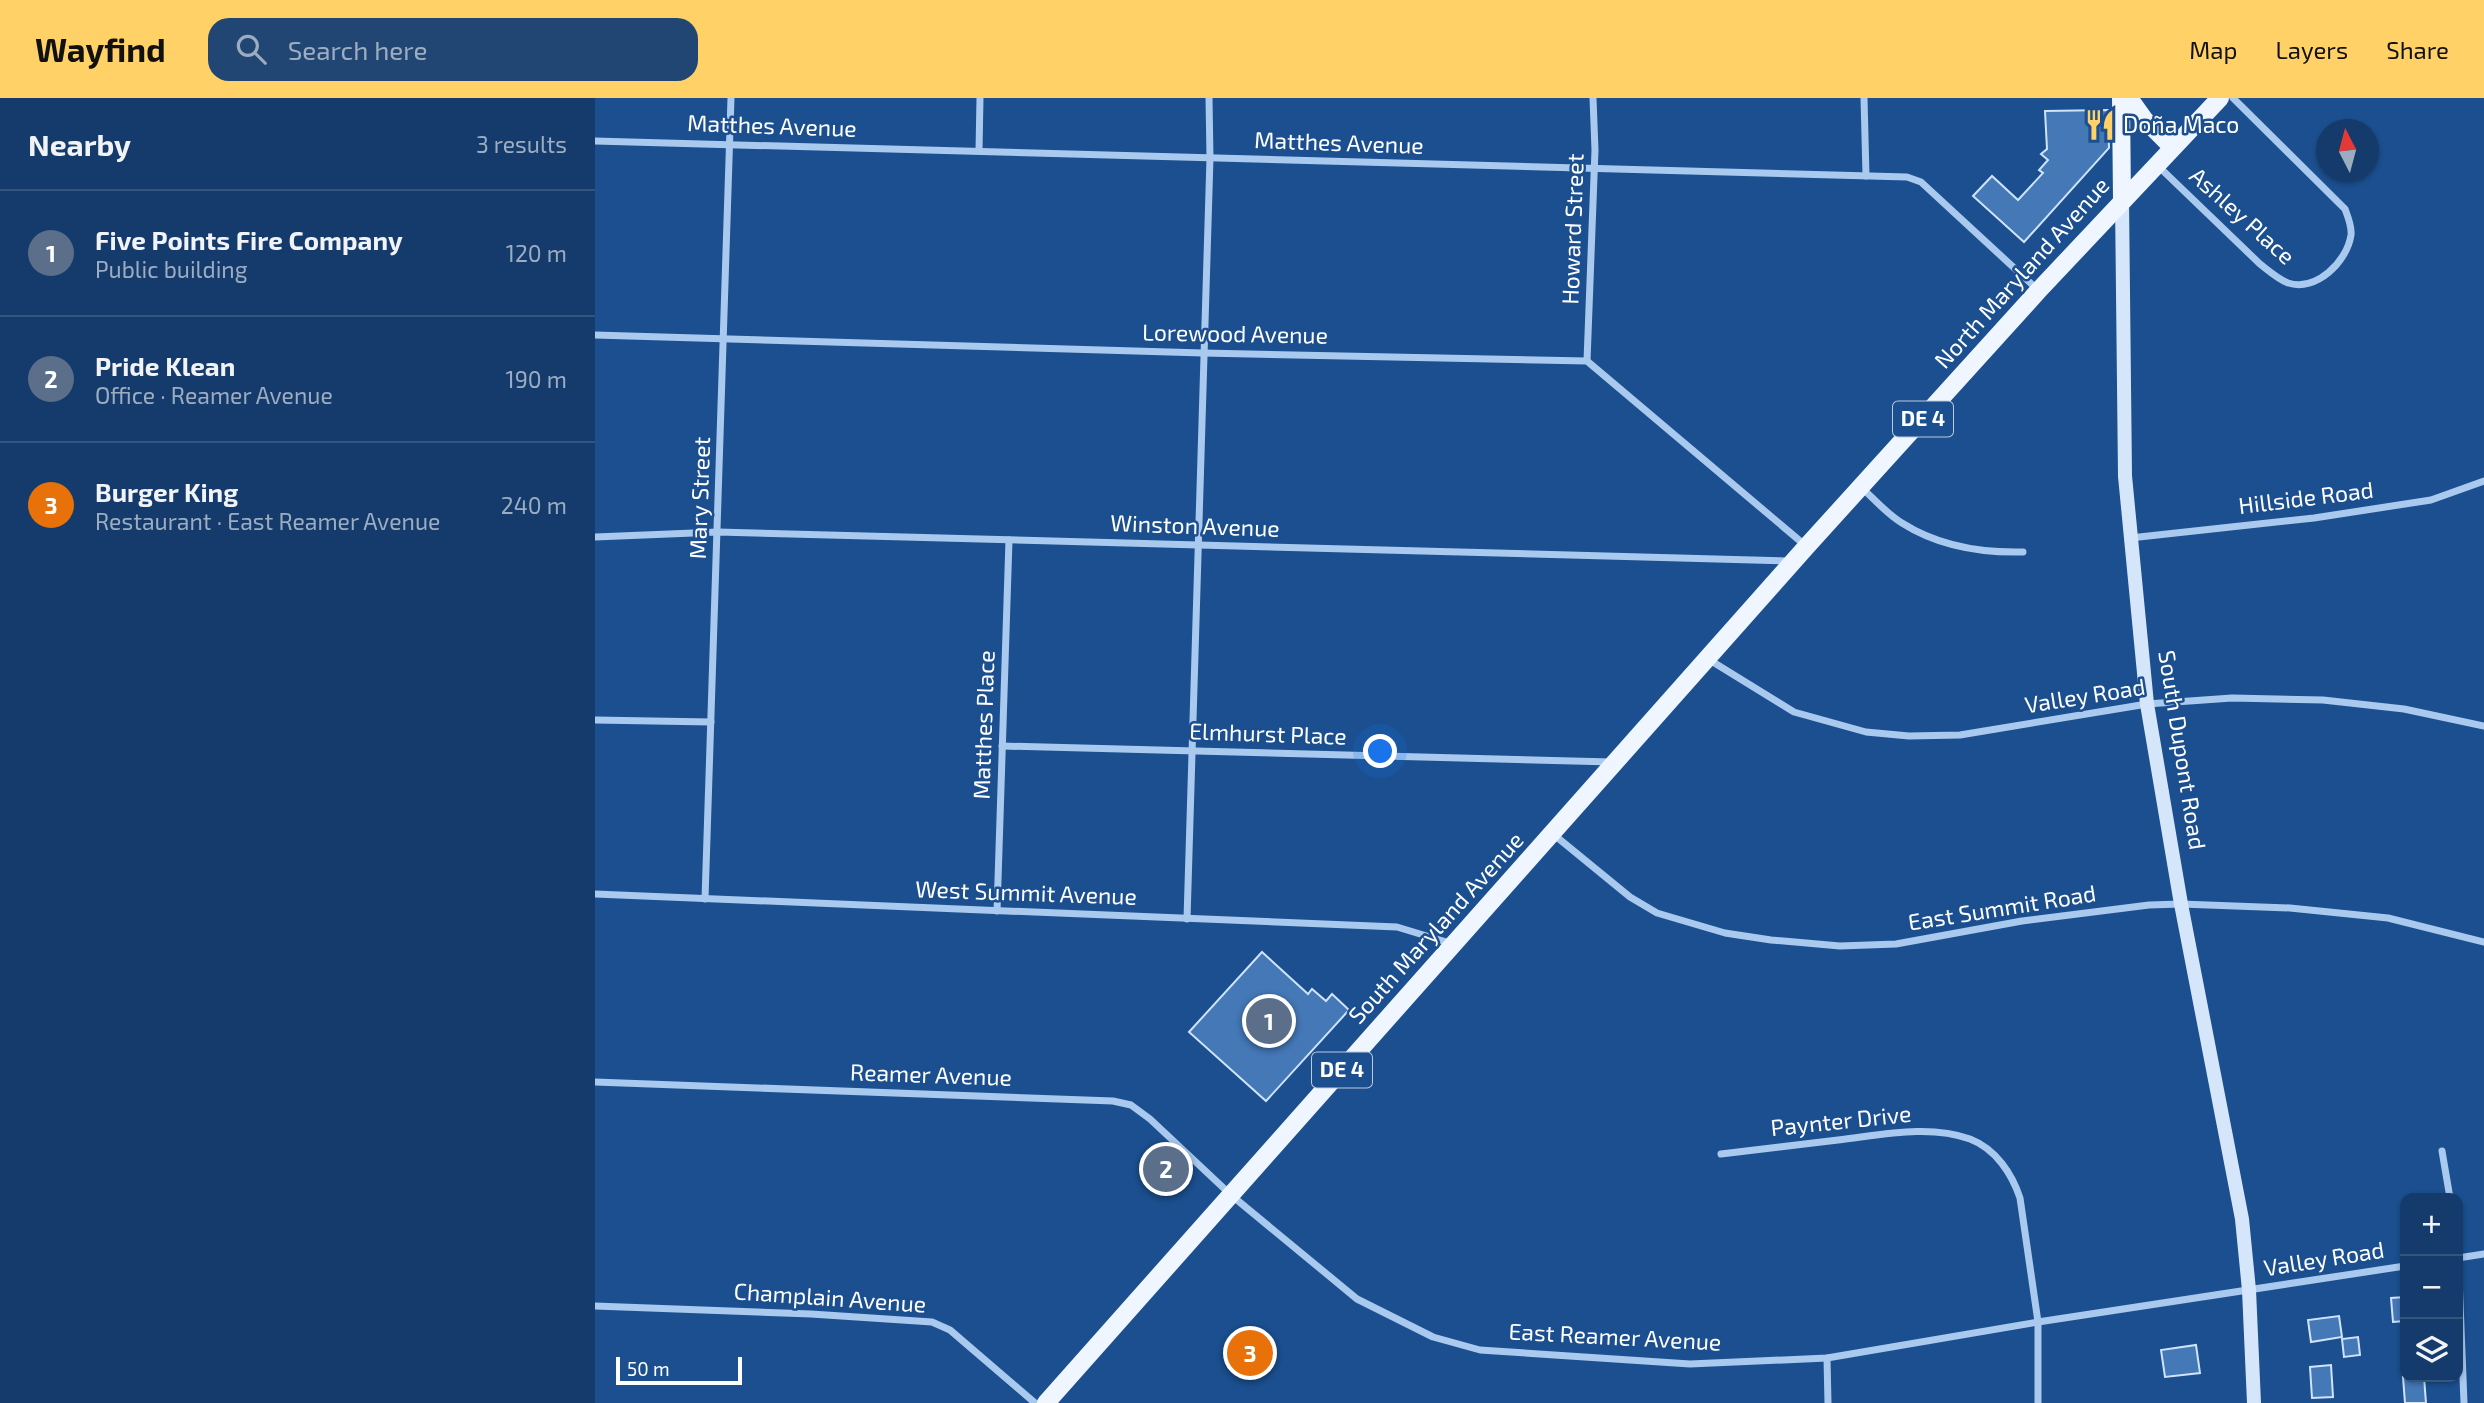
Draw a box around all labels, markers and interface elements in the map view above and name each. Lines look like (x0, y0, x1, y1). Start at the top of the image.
search box (208, 18, 698, 81)
text: Wayfind (35, 29, 166, 69)
icon: search (232, 30, 270, 68)
text: Search here (288, 34, 427, 65)
text: Map (2189, 35, 2237, 64)
text: Layers (2275, 35, 2348, 64)
text: Share (2386, 35, 2449, 64)
street label: Matthes Avenue (687, 108, 857, 142)
restaurant icon: Doña Maco (2083, 108, 2117, 142)
place label: Doña Maco (2123, 110, 2239, 138)
north arrow (2316, 119, 2379, 182)
street label: Matthes Avenue (1254, 125, 1424, 159)
text: Nearby (28, 126, 131, 162)
text: 3 results (476, 130, 567, 158)
street label: Howard Street (1555, 153, 1589, 305)
street label: Ashley Place (2184, 161, 2301, 270)
street label: North Maryland Avenue (1928, 171, 2115, 374)
text: Five Points Fire Company (95, 224, 403, 255)
text: 1 (46, 239, 56, 267)
text: 120 m (506, 239, 567, 267)
text: Public building (95, 255, 248, 283)
street label: Lorewood Avenue (1142, 317, 1328, 349)
text: Pride Klean (95, 350, 235, 381)
text: 2 (44, 365, 58, 393)
text: 190 m (506, 365, 567, 393)
text: Office · Reamer Avenue (95, 381, 333, 409)
road number: DE 4 (1893, 402, 1953, 436)
street label: Mary Street (683, 436, 715, 560)
street label: Hillside Road (2237, 475, 2375, 519)
text: Burger King (95, 476, 238, 507)
text: 3 (44, 491, 58, 519)
text: 240 m (501, 491, 567, 519)
text: Restaurant · East Reamer Avenue (95, 507, 440, 535)
street label: Winston Avenue (1110, 508, 1280, 542)
street label: South Dupont Road (2153, 648, 2213, 851)
street label: Matthes Place (966, 650, 1000, 800)
street label: Valley Road (2023, 672, 2147, 718)
street label: Elmhurst Place (1189, 716, 1347, 750)
your location (1363, 734, 1397, 768)
street label: South Maryland Avenue (1342, 826, 1529, 1029)
street label: West Summit Avenue (915, 874, 1137, 910)
street label: East Summit Road (1906, 878, 2098, 936)
pin: 1 (1246, 995, 1292, 1047)
road number: DE 4 (1312, 1052, 1372, 1088)
street label: Reamer Avenue (850, 1057, 1012, 1091)
street label: Paynter Drive (1769, 1099, 1913, 1141)
pin: 2 (1143, 1143, 1189, 1195)
map controls (2400, 1193, 2463, 1382)
button: + (2400, 1193, 2463, 1256)
street label: Valley Road (2262, 1235, 2386, 1281)
button: − (2400, 1256, 2463, 1319)
street label: Champlain Avenue (733, 1276, 927, 1318)
street label: East Reamer Avenue (1508, 1316, 1722, 1356)
button: layers (2400, 1319, 2463, 1382)
pin: 3 (1227, 1327, 1273, 1379)
scale bar (616, 1354, 742, 1386)
text: 50 m (627, 1357, 670, 1380)

